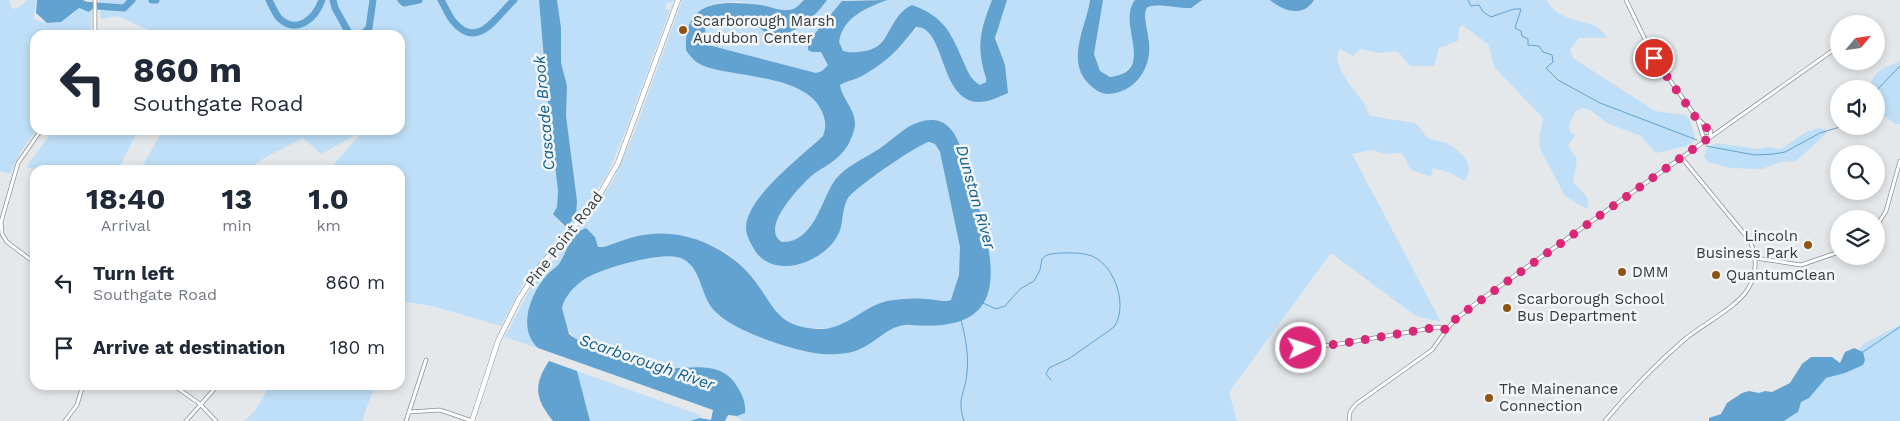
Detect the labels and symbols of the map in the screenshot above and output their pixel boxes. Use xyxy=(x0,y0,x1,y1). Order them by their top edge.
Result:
place label: Scarborough Marsh Audubon Center xyxy=(693,12,835,47)
north arrow xyxy=(1830,15,1885,70)
marker: Scarborough Marsh Audubon Center xyxy=(677,24,689,36)
pin xyxy=(1633,37,1675,79)
water label: Cascade Brook xyxy=(529,53,558,171)
water label: Dunstan River xyxy=(952,143,1000,252)
street label: Pine Point Road xyxy=(521,188,607,290)
place label: Lincoln Business Park xyxy=(1696,227,1798,262)
marker: Lincoln Business Park xyxy=(1802,239,1814,251)
place label: DMM xyxy=(1632,263,1668,281)
marker: DMM xyxy=(1616,266,1628,278)
place label: QuantumClean xyxy=(1726,266,1835,284)
marker: QuantumClean xyxy=(1710,269,1722,281)
place label: Scarborough School Bus Department xyxy=(1517,290,1665,325)
marker: Scarborough School Bus Department xyxy=(1501,302,1513,314)
position arrow xyxy=(1274,321,1326,373)
water label: Scarborough River xyxy=(577,330,718,394)
place label: The Mainenance Connection xyxy=(1499,380,1618,415)
marker: The Mainenance Connection xyxy=(1483,392,1495,404)

